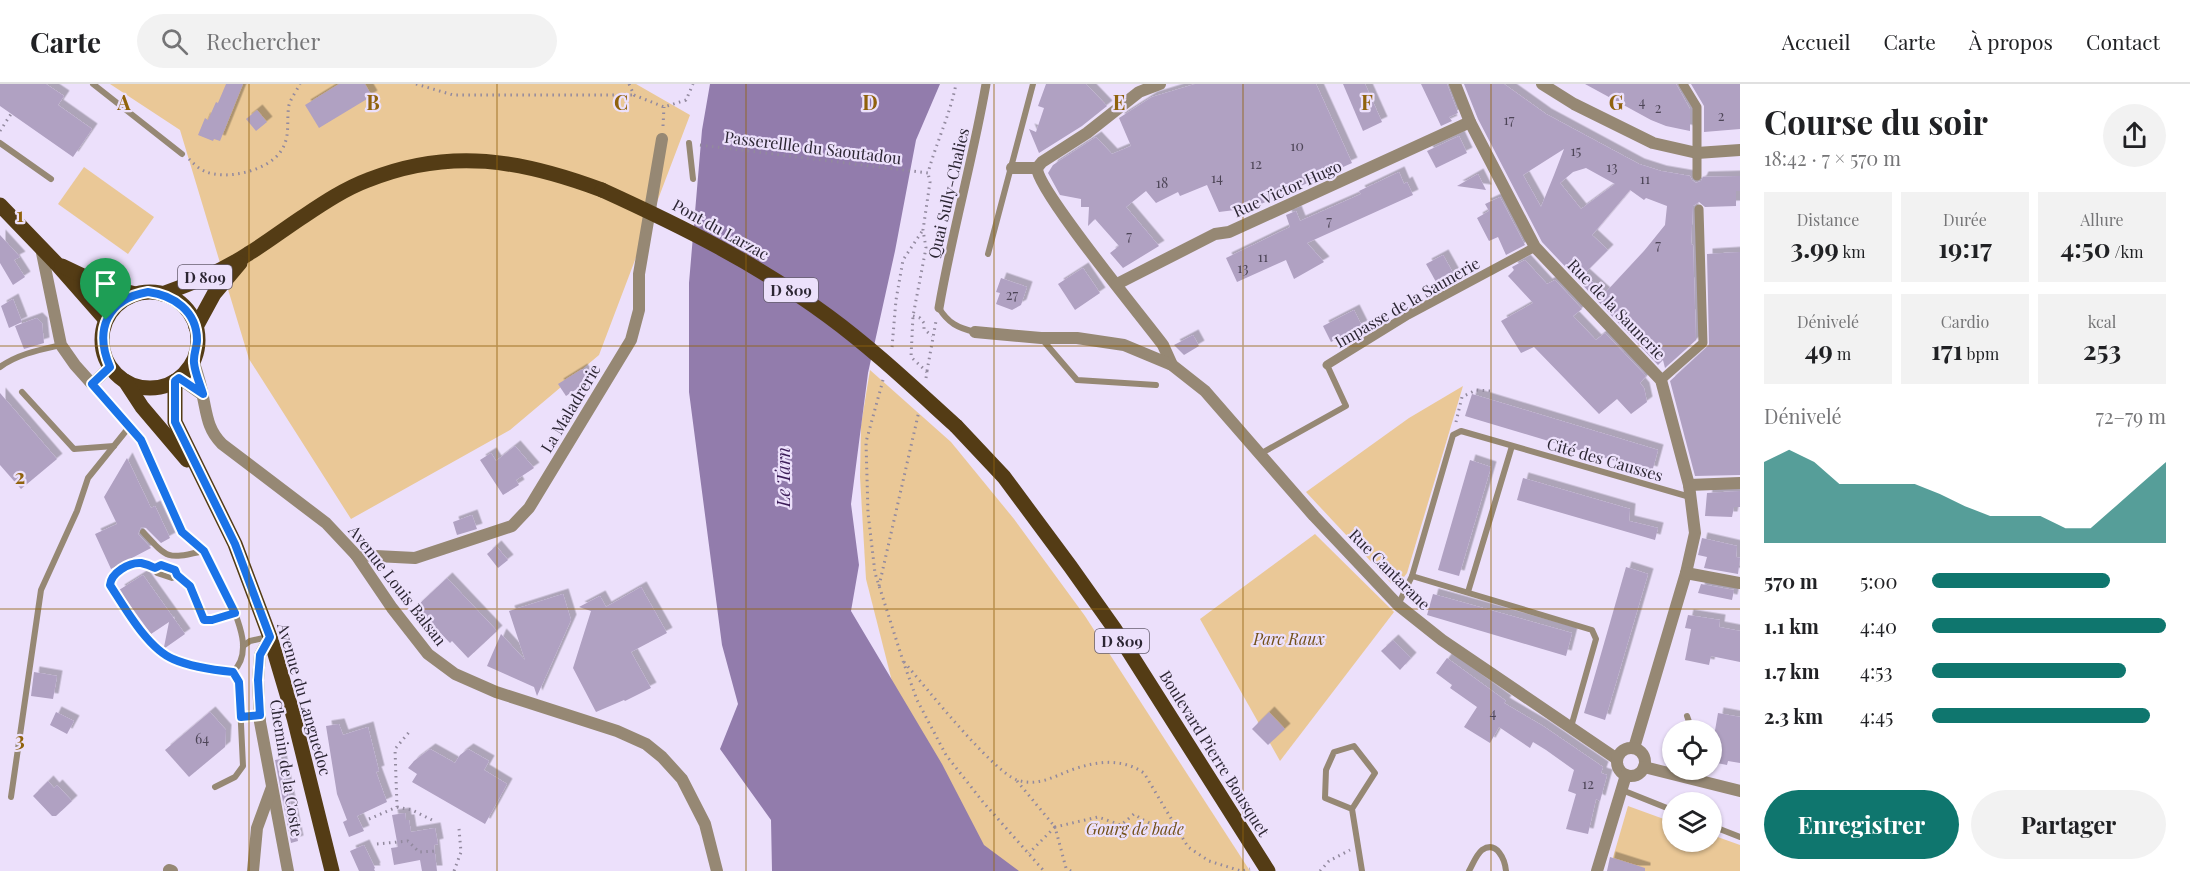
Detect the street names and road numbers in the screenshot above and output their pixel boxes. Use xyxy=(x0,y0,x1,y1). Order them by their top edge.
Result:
street label: Passerellle du Saoutadou xyxy=(723,126,903,168)
street label: Quai Sully-Chalies xyxy=(923,126,973,260)
street label: Rue Victor Hugo xyxy=(1229,155,1345,221)
street label: Pont du Larzac xyxy=(669,194,773,264)
street label: Impasse de la Saunerie xyxy=(1331,252,1483,352)
street label: Rue de la Saunerie xyxy=(1563,254,1671,364)
road number: D 809 xyxy=(178,265,232,289)
road number: D 809 xyxy=(764,278,818,302)
street label: La Maladrerie xyxy=(535,360,605,456)
street label: Cité des Causses xyxy=(1545,432,1665,486)
street label: Avenue Louis Balsan xyxy=(344,520,452,650)
street label: Rue Cantarane xyxy=(1345,524,1435,614)
street label: Avenue du Languedoc xyxy=(273,619,337,778)
road number: D 809 xyxy=(1095,629,1149,653)
street label: Boulevard Pierre Bousquet xyxy=(1155,666,1275,840)
street label: Chemin de la Coste xyxy=(266,698,308,838)

